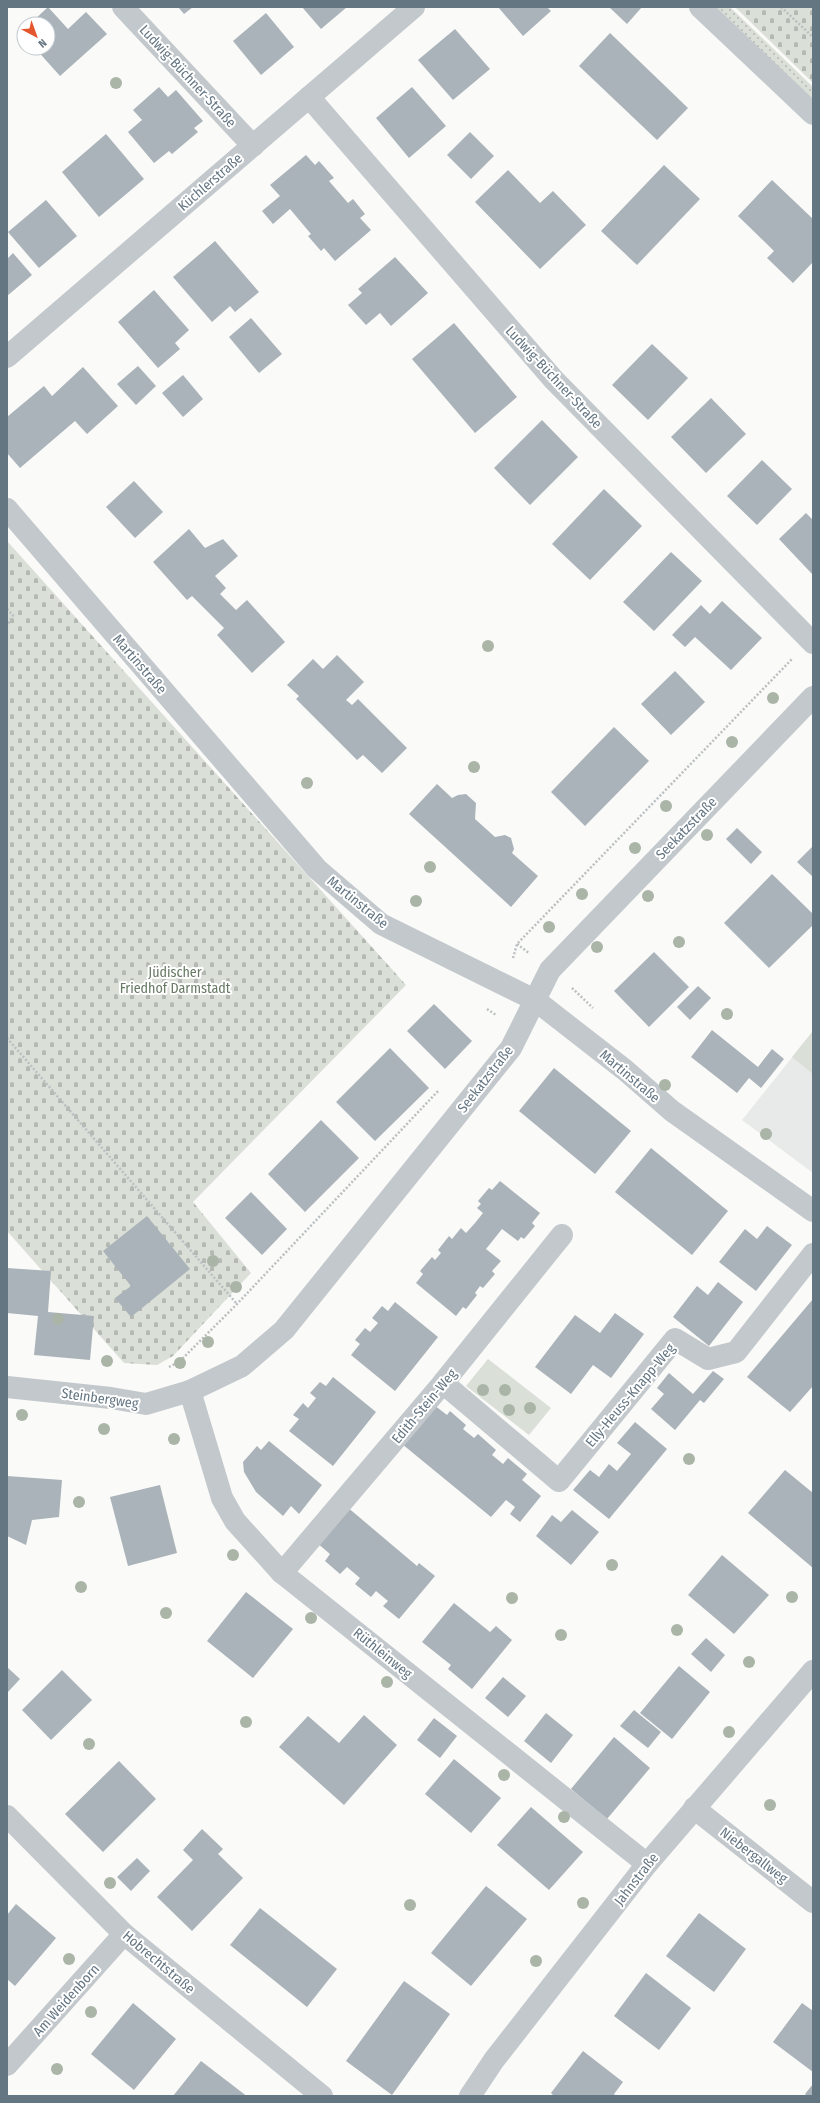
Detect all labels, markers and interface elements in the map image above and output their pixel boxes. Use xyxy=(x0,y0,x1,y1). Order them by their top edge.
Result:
north arrow xyxy=(16,16,56,56)
street label: Ludwig-Büchner-Straße xyxy=(136,22,240,131)
text: N xyxy=(35,36,49,50)
street label: Küchlerstraße xyxy=(175,150,246,215)
street label: Ludwig-Büchner-Straße xyxy=(502,323,606,432)
street label: Martinstraße xyxy=(109,631,170,698)
street label: Seekatzstraße xyxy=(652,794,720,863)
street label: Martinstraße xyxy=(324,873,392,932)
park label: Jüdischer Friedhof Darmstadt xyxy=(120,964,231,997)
street label: Seekatzstraße xyxy=(454,1042,517,1116)
street label: Martinstraße xyxy=(596,1046,663,1107)
street label: Elly-Heuss-Knapp-Weg xyxy=(582,1340,679,1451)
street label: Edith-Stein-Weg xyxy=(388,1365,461,1447)
street label: Steinbergweg xyxy=(60,1385,140,1412)
street label: Rüthleinweg xyxy=(350,1624,416,1683)
street label: Niebergallweg xyxy=(717,1824,791,1887)
street label: Jahnstraße xyxy=(611,1850,662,1909)
street label: Hobrechtstraße xyxy=(119,1927,198,1998)
street label: Am Weidenborn xyxy=(30,1961,103,2040)

